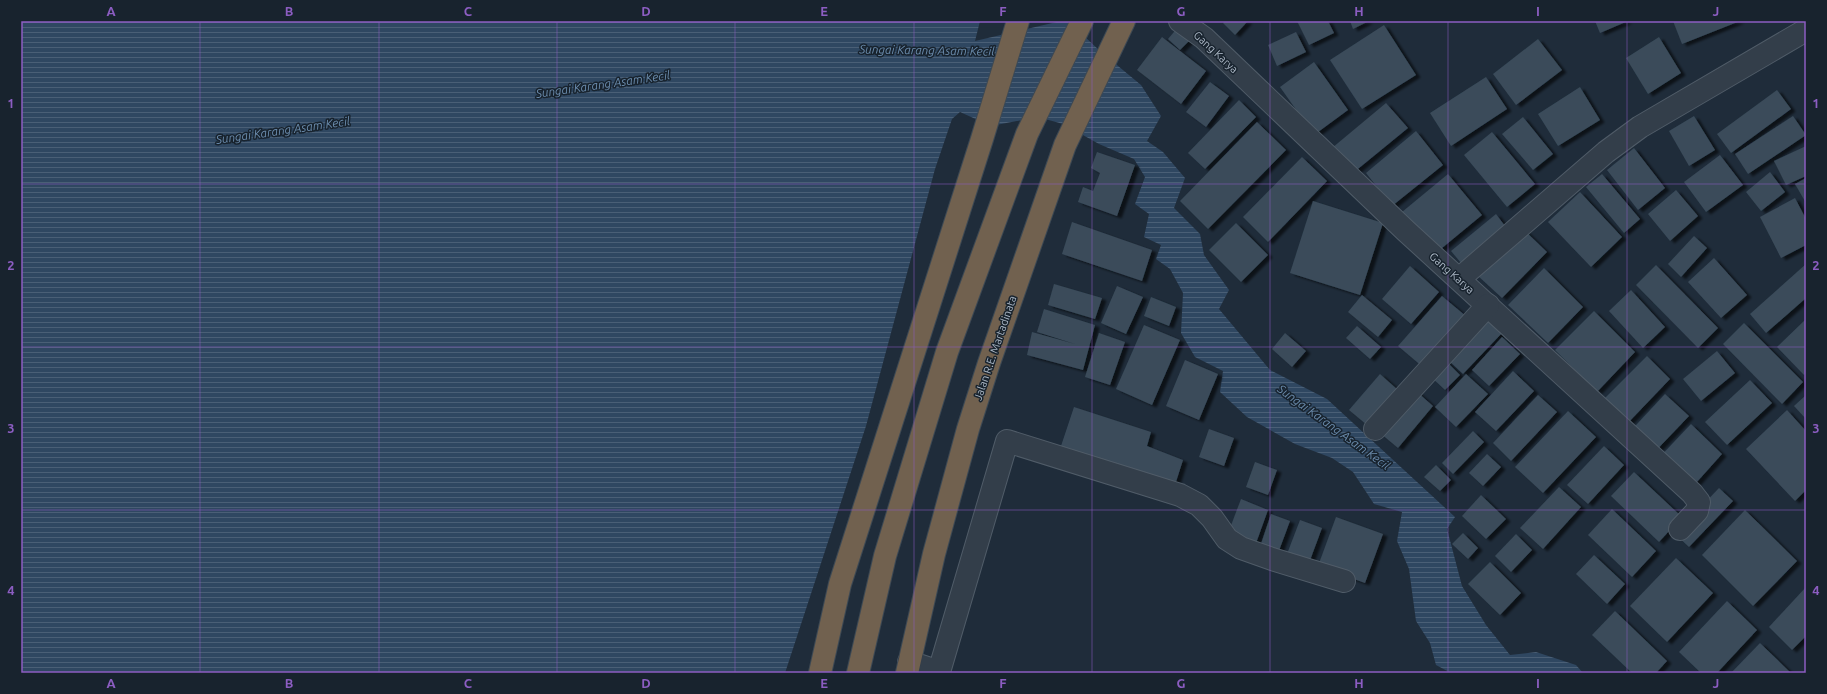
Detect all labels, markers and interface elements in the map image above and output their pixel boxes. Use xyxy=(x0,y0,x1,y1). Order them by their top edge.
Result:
text: A xyxy=(106,4,116,18)
text: B xyxy=(285,4,294,18)
text: C xyxy=(464,4,473,18)
text: D xyxy=(641,4,651,18)
text: E xyxy=(820,4,828,18)
text: F xyxy=(999,4,1007,18)
text: G xyxy=(1177,4,1186,18)
text: H xyxy=(1354,4,1364,18)
text: I xyxy=(1536,4,1540,18)
text: J xyxy=(1713,4,1719,18)
street label: Gang Karya xyxy=(1192,29,1240,75)
water label: Sungai Karang Asam Kecil xyxy=(858,42,995,58)
water label: Sungai Karang Asam Kecil xyxy=(534,68,672,100)
text: 1 xyxy=(7,96,15,110)
text: 1 xyxy=(1812,96,1820,110)
water label: Sungai Karang Asam Kecil xyxy=(214,114,352,146)
street label: Gang Karya xyxy=(1427,250,1477,296)
text: 2 xyxy=(7,258,15,272)
text: 2 xyxy=(1812,258,1820,272)
street label: Jalan R.E. Martadinata xyxy=(971,294,1019,402)
water label: Sungai Karang Asam Kecil xyxy=(1275,381,1393,472)
text: 3 xyxy=(7,421,15,435)
text: 3 xyxy=(1812,421,1820,435)
text: 4 xyxy=(7,583,15,597)
text: 4 xyxy=(1812,583,1820,597)
text: A xyxy=(106,676,116,690)
text: B xyxy=(285,676,294,690)
text: C xyxy=(464,676,473,690)
text: D xyxy=(641,676,651,690)
text: E xyxy=(820,676,828,690)
text: F xyxy=(999,676,1007,690)
text: G xyxy=(1177,676,1186,690)
text: H xyxy=(1354,676,1364,690)
text: I xyxy=(1536,676,1540,690)
text: J xyxy=(1713,676,1719,690)

